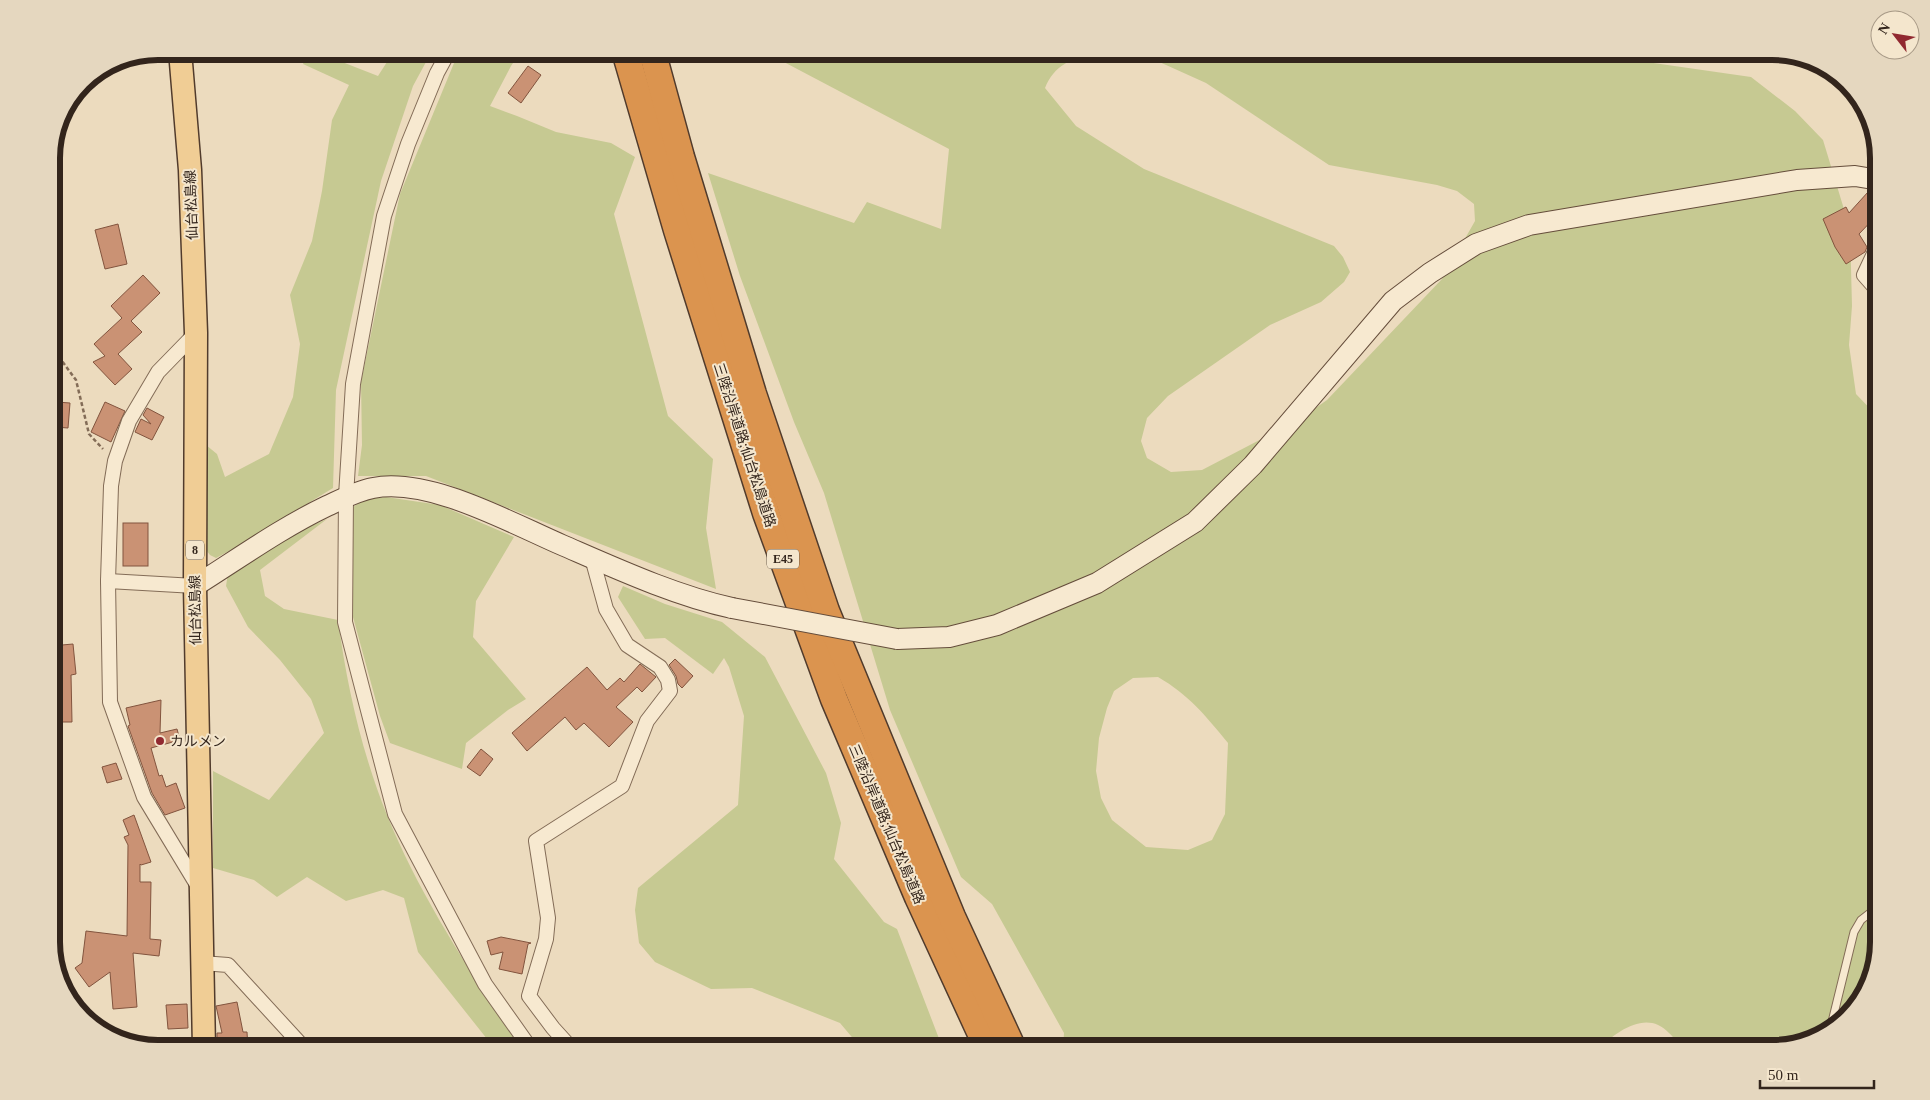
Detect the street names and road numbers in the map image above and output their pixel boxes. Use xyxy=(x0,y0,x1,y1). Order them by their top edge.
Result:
street label: 仙台松島線 xyxy=(182,170,200,240)
street label: 三陸沿岸道路;仙台松島道路 xyxy=(711,361,779,529)
road number: 8 xyxy=(186,540,204,560)
road number: E45 xyxy=(767,550,799,568)
street label: 仙台松島線 xyxy=(186,575,204,645)
street label: 三陸沿岸道路;仙台松島道路 xyxy=(846,742,928,906)

